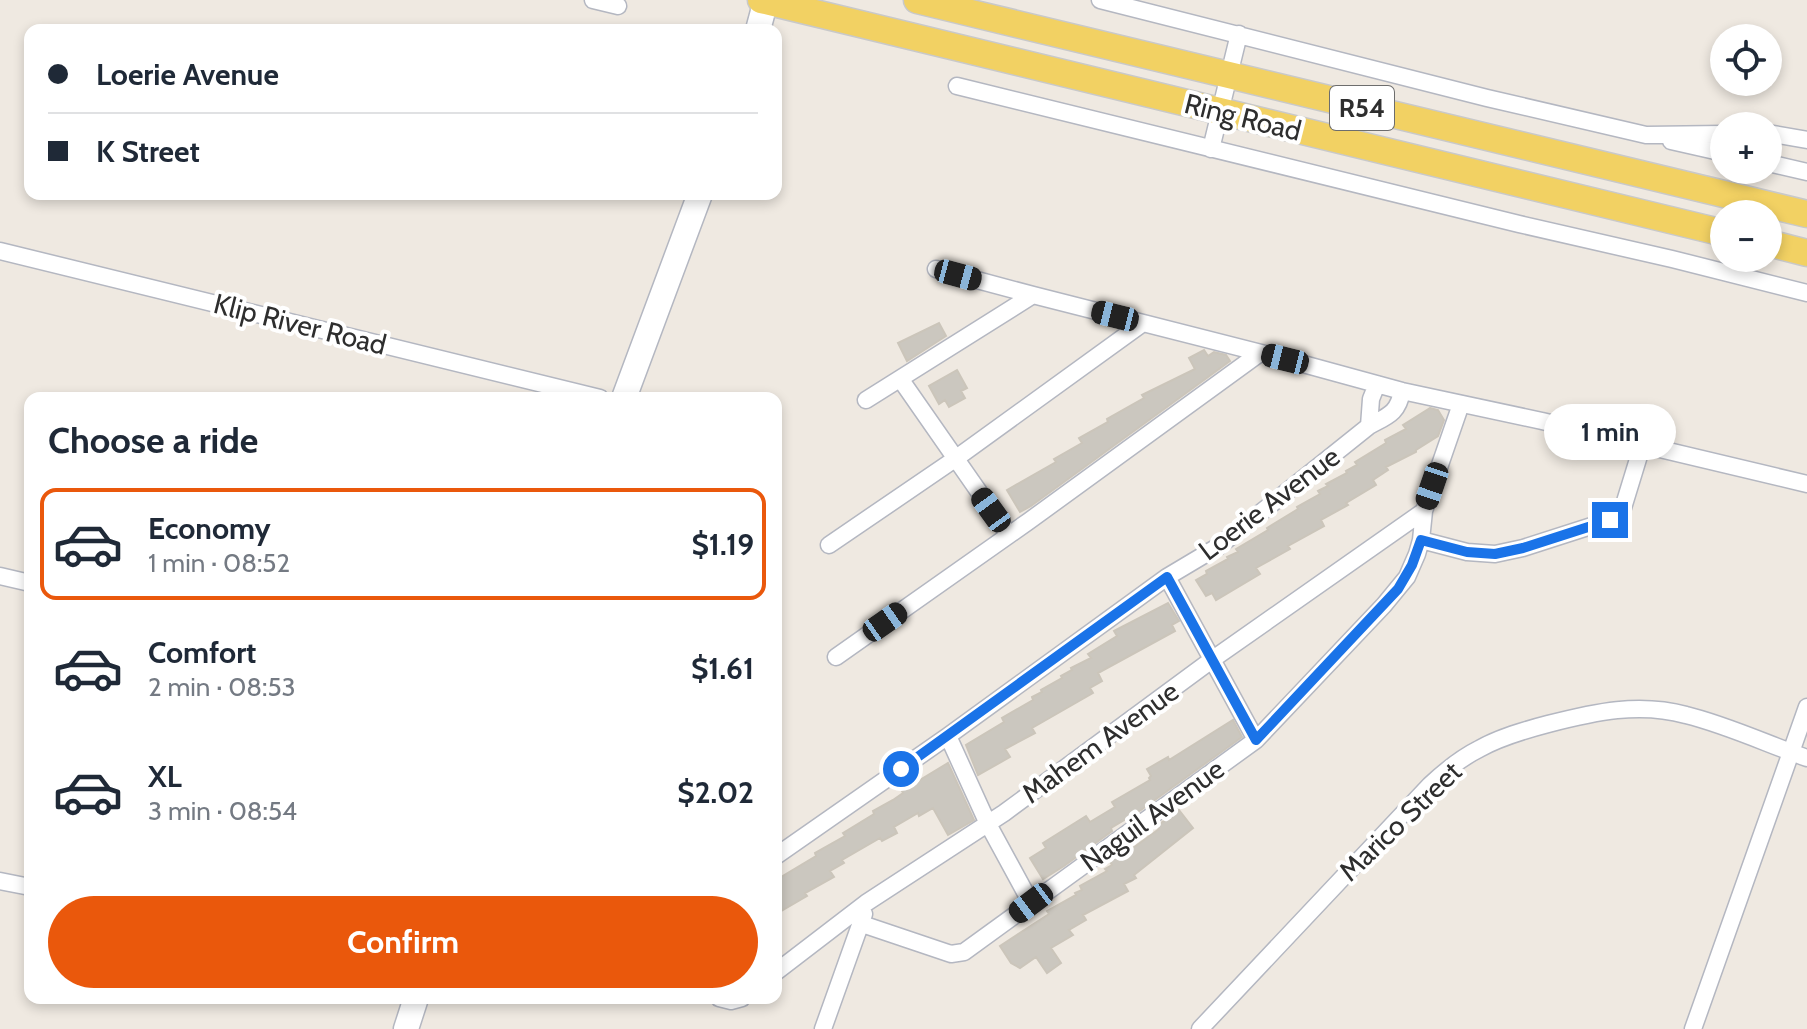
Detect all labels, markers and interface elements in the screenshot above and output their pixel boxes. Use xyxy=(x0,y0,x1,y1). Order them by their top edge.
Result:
map controls xyxy=(1710,24,1782,272)
button: locate xyxy=(1710,24,1782,96)
text: Loerie Avenue xyxy=(96,56,279,93)
street label: Ring Road xyxy=(1181,86,1305,148)
road number: R54 xyxy=(1330,86,1394,130)
button: + xyxy=(1710,112,1782,184)
text: K Street xyxy=(96,133,200,170)
button: − xyxy=(1710,200,1782,272)
car xyxy=(932,257,984,293)
street label: Klip River Road xyxy=(210,286,390,362)
car xyxy=(1089,299,1141,333)
car xyxy=(1259,342,1311,376)
callout: 1 min xyxy=(1544,404,1676,460)
text: 1 min xyxy=(1581,416,1639,448)
text: Choose a ride xyxy=(48,418,258,462)
street label: Loerie Avenue xyxy=(1192,439,1346,567)
car xyxy=(1413,459,1451,513)
car xyxy=(967,484,1015,536)
route end xyxy=(1592,502,1628,538)
icon: car xyxy=(52,508,124,580)
text: Economy xyxy=(148,510,271,547)
text: $1.19 xyxy=(691,526,754,563)
text: 1 min · 08:52 xyxy=(148,547,290,579)
car xyxy=(858,598,912,646)
icon: car xyxy=(52,632,124,704)
text: Comfort xyxy=(148,634,256,671)
text: $1.61 xyxy=(691,650,754,687)
text: 2 min · 08:53 xyxy=(148,671,296,703)
street label: Mahem Avenue xyxy=(1015,674,1185,810)
route start xyxy=(883,751,919,787)
street label: Naguil Avenue xyxy=(1074,752,1230,878)
street label: Marico Street xyxy=(1332,754,1468,888)
icon: car xyxy=(52,756,124,828)
text: XL xyxy=(148,758,182,795)
text: $2.02 xyxy=(677,774,754,811)
text: 3 min · 08:54 xyxy=(148,795,297,827)
car xyxy=(1005,879,1057,927)
button: Confirm xyxy=(48,896,758,988)

